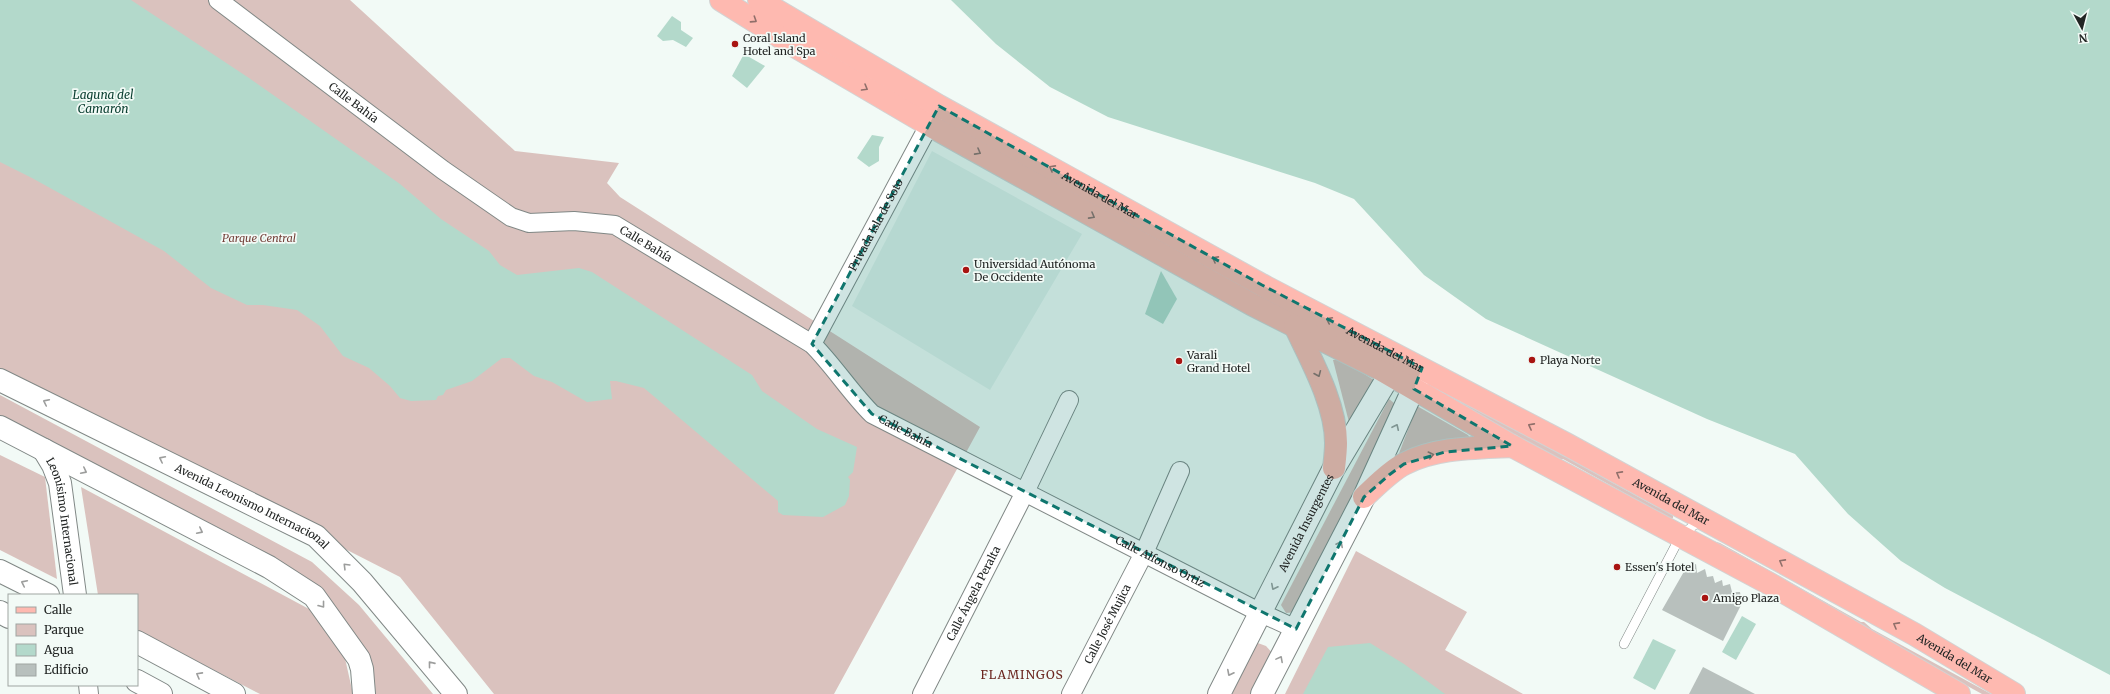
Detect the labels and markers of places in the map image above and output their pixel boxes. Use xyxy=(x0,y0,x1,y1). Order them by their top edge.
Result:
place label: Coral Island Hotel and Spa xyxy=(743,31,816,58)
marker: Coral Island Hotel and Spa xyxy=(730,39,740,49)
place label: Universidad Autónoma De Occidente xyxy=(974,257,1095,284)
marker: Universidad Autónoma De Occidente xyxy=(961,265,971,275)
place label: Varali Grand Hotel xyxy=(1186,348,1251,375)
place label: Playa Norte xyxy=(1540,353,1601,367)
marker: Playa Norte xyxy=(1527,355,1537,365)
marker: Varali Grand Hotel xyxy=(1174,356,1184,366)
place label: Essen's Hotel xyxy=(1625,560,1695,574)
marker: Essen's Hotel xyxy=(1612,562,1622,572)
place label: Amigo Plaza xyxy=(1712,591,1779,605)
marker: Amigo Plaza xyxy=(1700,593,1710,603)

